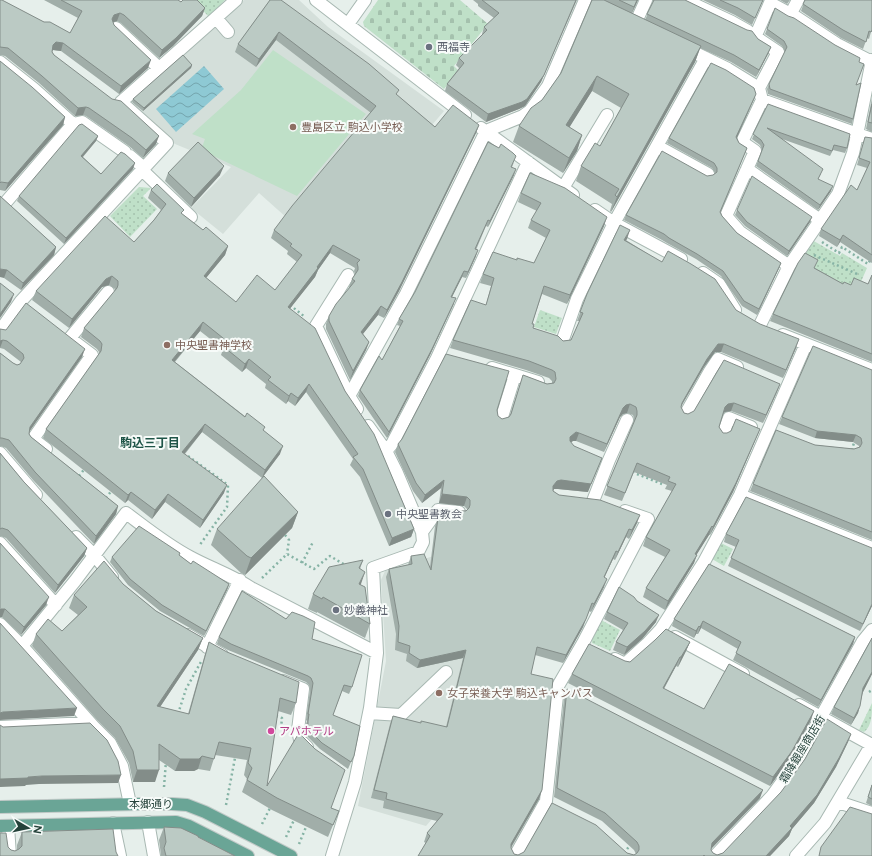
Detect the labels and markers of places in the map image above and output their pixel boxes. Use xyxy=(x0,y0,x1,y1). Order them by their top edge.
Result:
place label: 西福寺 xyxy=(437,41,470,54)
marker: 西福寺 xyxy=(424,42,434,52)
place label: 豊島区立 駒込小学校 xyxy=(301,121,403,134)
marker: 豊島区立 駒込小学校 xyxy=(288,122,298,132)
place label: 中央聖書神学校 xyxy=(175,339,252,352)
marker: 中央聖書神学校 xyxy=(162,340,172,350)
place label: 中央聖書教会 xyxy=(396,508,462,521)
marker: 中央聖書教会 xyxy=(383,509,393,519)
place label: 妙義神社 xyxy=(344,604,388,617)
marker: 妙義神社 xyxy=(331,605,341,615)
place label: 女子栄養大学 駒込キャンパス xyxy=(447,687,593,700)
marker: 女子栄養大学 駒込キャンパス xyxy=(434,688,444,698)
place label: アパホテル xyxy=(279,725,334,738)
marker: アパホテル xyxy=(266,726,276,736)

